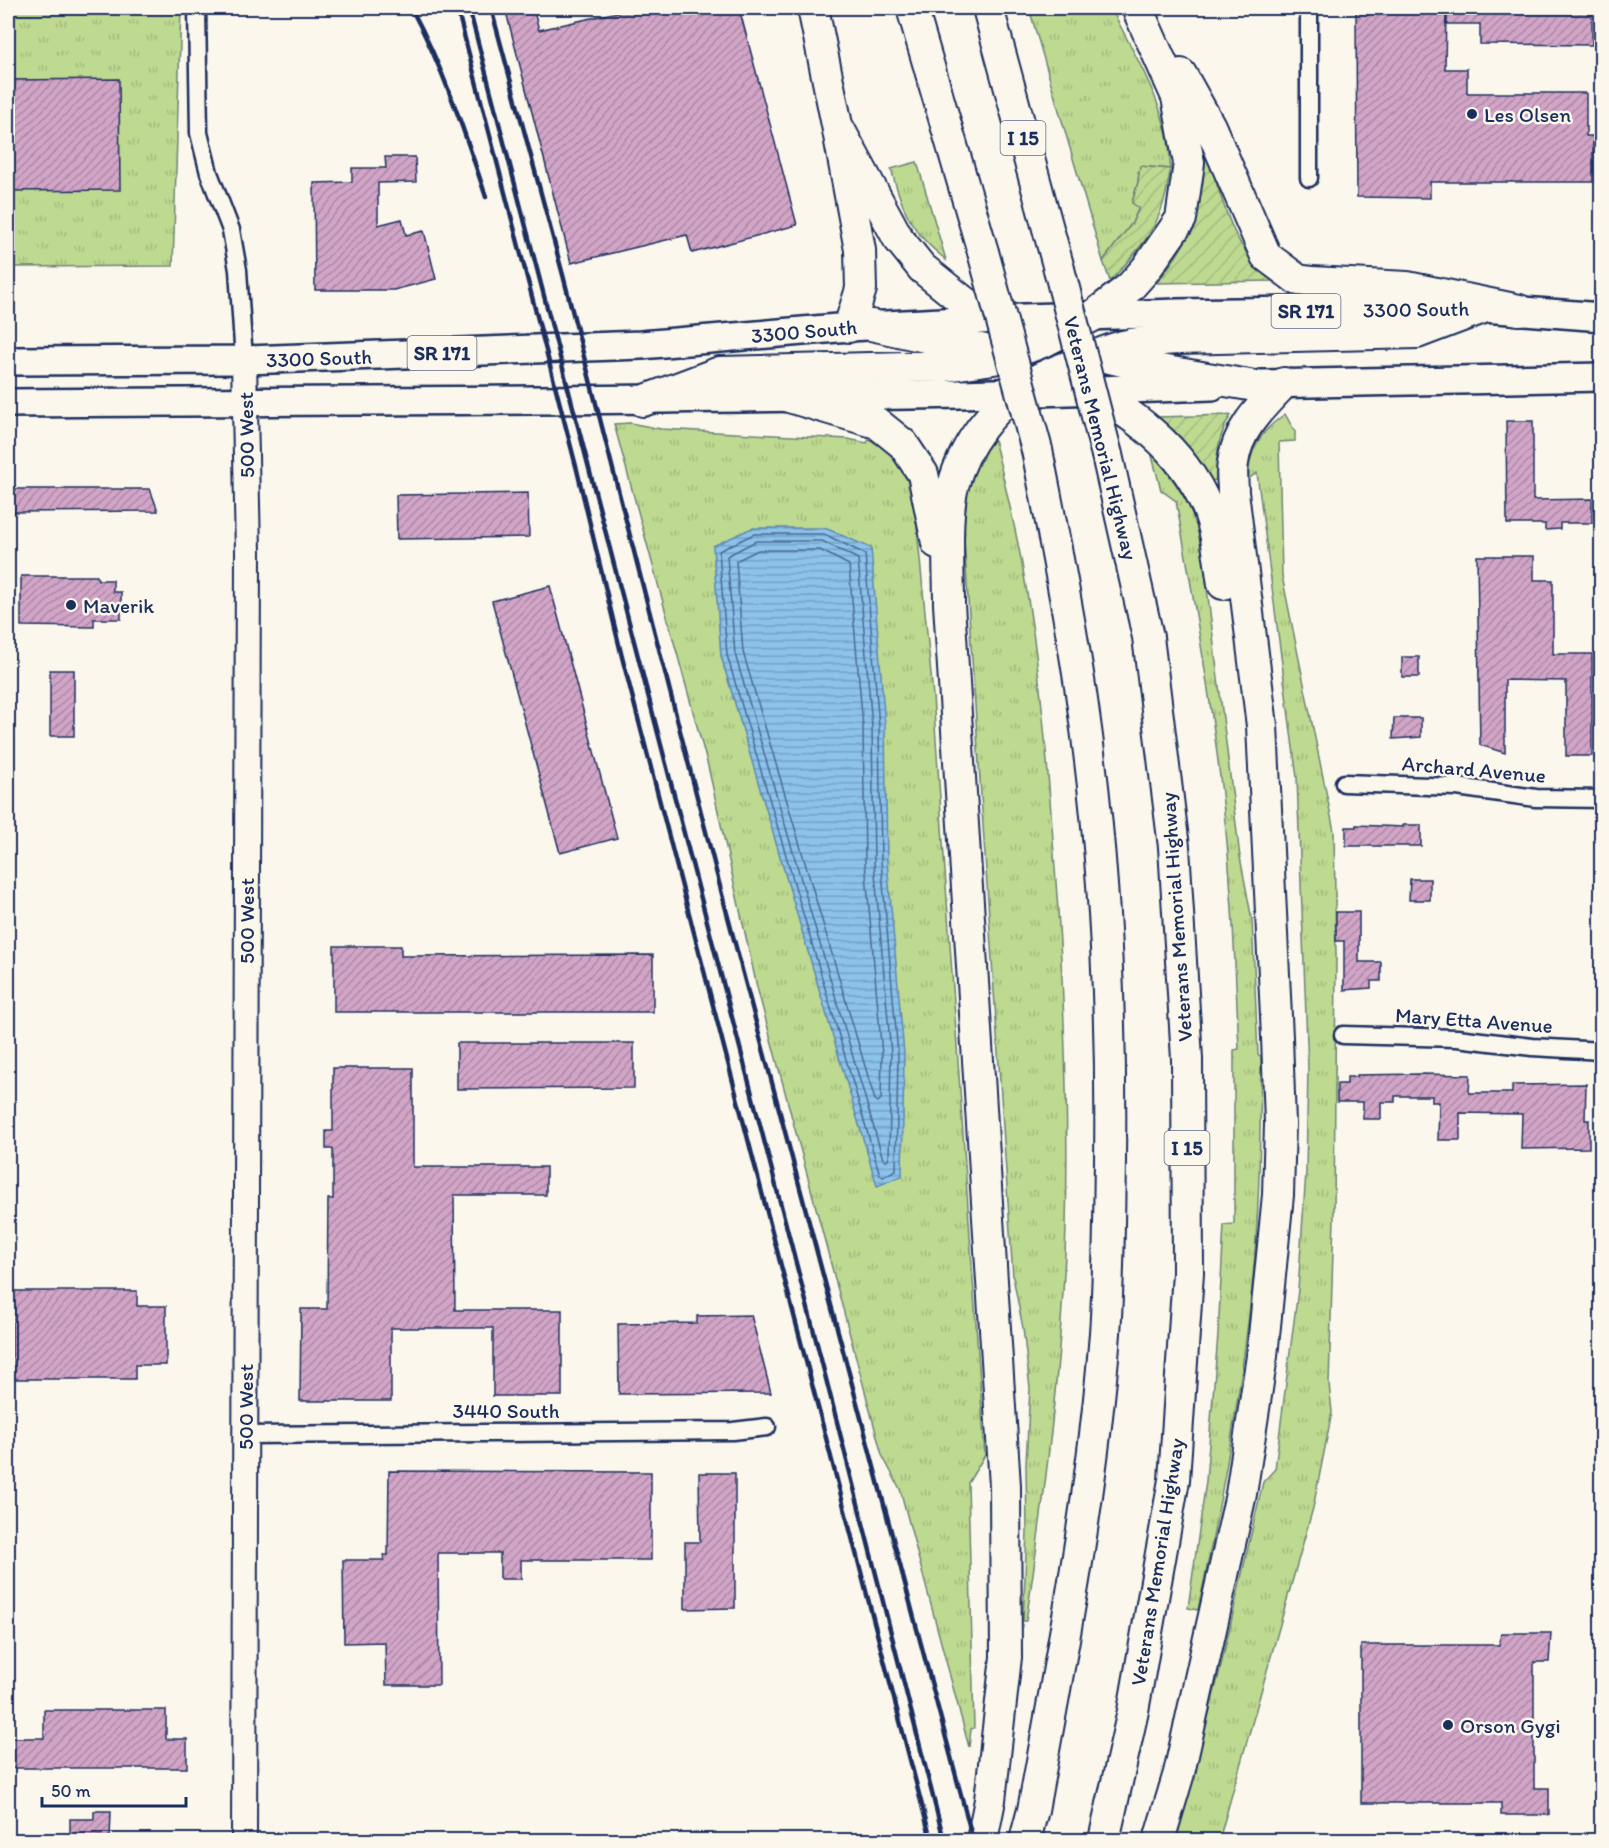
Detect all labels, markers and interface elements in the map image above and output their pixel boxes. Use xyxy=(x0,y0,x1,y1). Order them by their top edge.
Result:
place label: Les Olsen xyxy=(1484,102,1571,127)
marker: Les Olsen xyxy=(1465,107,1479,121)
road number: I 15 xyxy=(1000,121,1046,155)
road number: SR 171 xyxy=(1272,294,1340,328)
street label: 3300 South xyxy=(1363,296,1470,322)
street label: 3300 South xyxy=(750,314,858,348)
street label: Veterans Memorial Highway xyxy=(1059,314,1143,563)
road number: SR 171 xyxy=(408,336,476,370)
street label: 3300 South xyxy=(266,344,373,372)
street label: 500 West xyxy=(233,392,259,478)
place label: Maverik xyxy=(83,593,154,618)
marker: Maverik xyxy=(64,598,78,612)
street label: Archard Avenue xyxy=(1401,750,1547,788)
street label: Veterans Memorial Highway xyxy=(1155,791,1197,1043)
street label: 500 West xyxy=(234,878,259,964)
street label: Mary Etta Avenue xyxy=(1394,1002,1554,1038)
road number: I 15 xyxy=(1164,1131,1210,1165)
street label: 500 West xyxy=(233,1364,258,1450)
street label: 3440 South xyxy=(453,1398,560,1423)
street label: Veterans Memorial Highway xyxy=(1125,1436,1189,1688)
place label: Orson Gygi xyxy=(1460,1713,1561,1738)
marker: Orson Gygi xyxy=(1441,1718,1455,1732)
scale bar xyxy=(42,1770,186,1808)
text: 50 m xyxy=(51,1780,91,1802)

